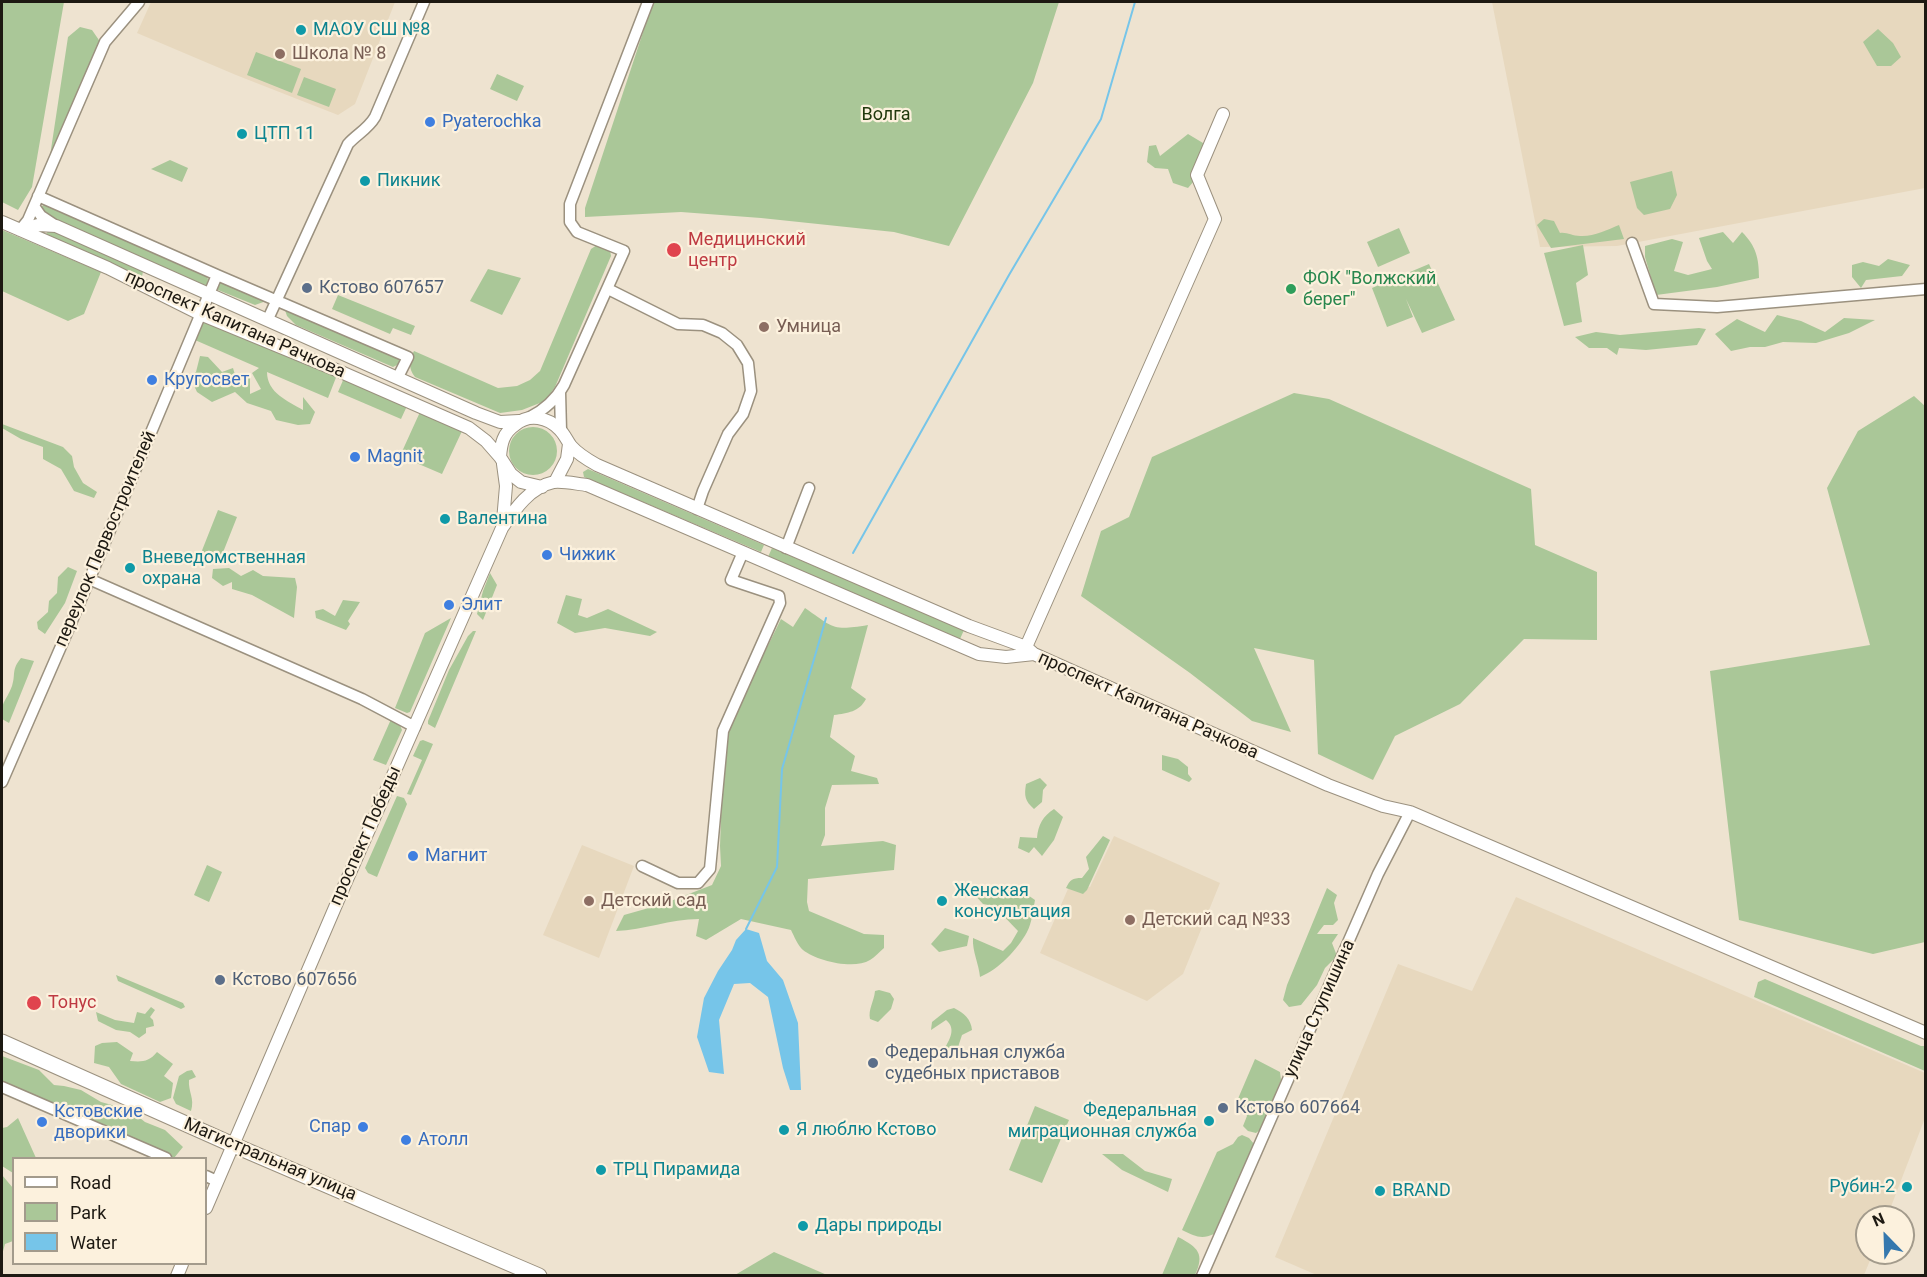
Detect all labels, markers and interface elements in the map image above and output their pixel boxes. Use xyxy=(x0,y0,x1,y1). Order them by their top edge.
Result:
place label: МАОУ СШ №8 xyxy=(313,19,430,41)
marker: МАОУ СШ №8 xyxy=(294,23,308,37)
place label: Школа № 8 xyxy=(292,43,386,65)
marker: Школа № 8 xyxy=(273,47,287,61)
park label: Волга xyxy=(861,104,911,126)
place label: Pyaterochka xyxy=(442,111,542,133)
marker: Pyaterochka xyxy=(423,115,437,129)
place label: ЦТП 11 xyxy=(254,123,315,145)
marker: ЦТП 11 xyxy=(235,127,249,141)
place label: Пикник xyxy=(377,170,440,192)
marker: Пикник xyxy=(358,174,372,188)
place label: Медицинский центр xyxy=(688,229,806,272)
marker: Медицинский центр xyxy=(665,241,683,259)
street label: проспект Капитана Рачкова xyxy=(122,267,348,383)
place label: ФОК "Волжский берег" xyxy=(1303,268,1436,310)
place label: Кстово 607657 xyxy=(319,277,444,299)
marker: Кстово 607657 xyxy=(300,281,314,295)
marker: ФОК "Волжский берег" xyxy=(1284,282,1298,296)
place label: Умница xyxy=(776,316,841,338)
marker: Умница xyxy=(757,320,771,334)
place label: Кругосвет xyxy=(164,369,249,391)
marker: Кругосвет xyxy=(145,373,159,387)
street label: переулок Первостроителей xyxy=(51,428,161,650)
place label: Magnit xyxy=(367,446,423,468)
marker: Magnit xyxy=(348,450,362,464)
place label: Валентина xyxy=(457,508,548,530)
marker: Валентина xyxy=(438,512,452,526)
place label: Чижик xyxy=(559,544,616,566)
place label: Вневедомственная охрана xyxy=(142,547,306,590)
marker: Чижик xyxy=(540,548,554,562)
marker: Вневедомственная охрана xyxy=(123,561,137,575)
place label: Элит xyxy=(461,594,502,616)
marker: Элит xyxy=(442,598,456,612)
street label: проспект Капитана Рачкова xyxy=(1035,648,1261,764)
street label: проспект Победы xyxy=(326,763,406,909)
place label: Магнит xyxy=(425,845,487,867)
marker: Магнит xyxy=(406,849,420,863)
place label: Женская консультация xyxy=(954,880,1071,922)
place label: Детский сад xyxy=(601,890,706,912)
marker: Детский сад xyxy=(582,894,596,908)
marker: Женская консультация xyxy=(935,894,949,908)
place label: Детский сад №33 xyxy=(1142,909,1291,931)
marker: Детский сад №33 xyxy=(1123,913,1137,927)
street label: улица Ступишина xyxy=(1280,937,1360,1081)
place label: Кстово 607656 xyxy=(232,969,357,991)
marker: Кстово 607656 xyxy=(213,973,227,987)
place label: Тонус xyxy=(48,992,96,1014)
marker: Тонус xyxy=(25,994,43,1012)
place label: Федеральная служба судебных приставов xyxy=(885,1042,1065,1084)
marker: Федеральная служба судебных приставов xyxy=(866,1056,880,1070)
place label: Кстово 607664 xyxy=(1235,1097,1360,1119)
place label: Федеральная миграционная служба xyxy=(1008,1100,1197,1142)
place label: Кстовские дворики xyxy=(54,1101,143,1144)
marker: Кстово 607664 xyxy=(1216,1101,1230,1115)
street label: Магистральная улица xyxy=(180,1114,360,1206)
marker: Федеральная миграционная служба xyxy=(1202,1114,1216,1128)
marker: Кстовские дворики xyxy=(35,1115,49,1129)
place label: Спар xyxy=(309,1116,351,1138)
place label: Я люблю Кстово xyxy=(796,1119,936,1141)
marker: Спар xyxy=(356,1120,370,1134)
marker: Я люблю Кстово xyxy=(777,1123,791,1137)
place label: Атолл xyxy=(418,1129,468,1151)
marker: Атолл xyxy=(399,1133,413,1147)
legend xyxy=(12,1157,207,1265)
place label: ТРЦ Пирамида xyxy=(613,1159,740,1181)
marker: ТРЦ Пирамида xyxy=(594,1163,608,1177)
text: Road xyxy=(70,1172,111,1193)
place label: Рубин-2 xyxy=(1829,1176,1895,1198)
place label: BRAND xyxy=(1392,1180,1451,1202)
marker: Рубин-2 xyxy=(1900,1180,1914,1194)
marker: BRAND xyxy=(1373,1184,1387,1198)
text: Park xyxy=(70,1202,106,1223)
north arrow xyxy=(1855,1205,1915,1265)
text: N xyxy=(1870,1209,1887,1231)
place label: Дары природы xyxy=(815,1215,942,1237)
marker: Дары природы xyxy=(796,1219,810,1233)
text: Water xyxy=(70,1232,117,1253)

